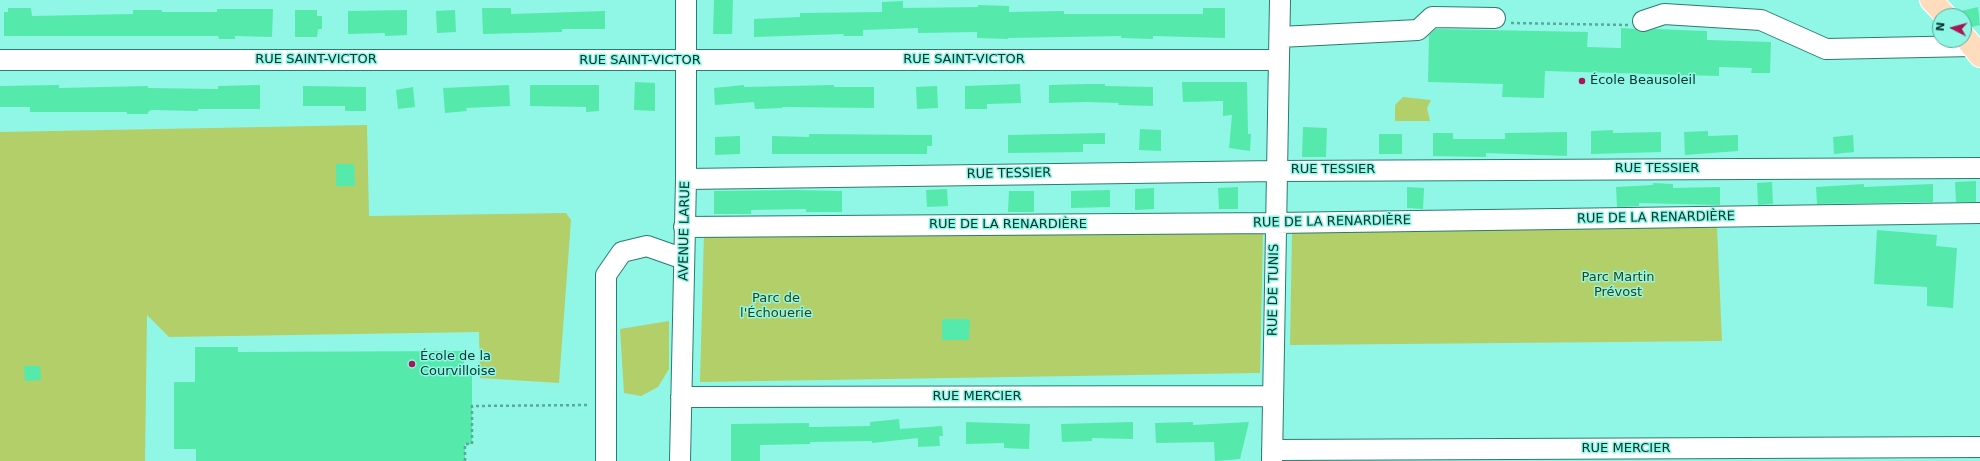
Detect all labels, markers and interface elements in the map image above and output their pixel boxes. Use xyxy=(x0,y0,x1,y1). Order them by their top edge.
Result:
north arrow xyxy=(1932,8,1972,48)
text: N xyxy=(1934,22,1948,32)
street label: RUE SAINT-VICTOR xyxy=(255,52,377,68)
street label: RUE SAINT-VICTOR xyxy=(903,52,1025,68)
street label: RUE SAINT-VICTOR xyxy=(579,53,701,69)
place label: École Beausoleil xyxy=(1590,73,1696,89)
marker: École Beausoleil xyxy=(1577,76,1587,86)
street label: RUE TESSIER xyxy=(1615,161,1699,177)
street label: RUE TESSIER xyxy=(1291,162,1375,178)
street label: RUE TESSIER xyxy=(967,165,1051,183)
street label: AVENUE LARUE xyxy=(676,181,694,281)
street label: RUE DE LA RENARDIÈRE xyxy=(1577,209,1735,227)
street label: RUE DE LA RENARDIÈRE xyxy=(1253,213,1411,231)
street label: RUE DE LA RENARDIÈRE xyxy=(929,217,1087,233)
street label: RUE DE TUNIS xyxy=(1265,244,1283,336)
park label: Parc Martin Prévost xyxy=(1581,270,1655,301)
park label: Parc de l'Échouerie xyxy=(740,291,812,322)
place label: École de la Courvilloise xyxy=(420,349,495,380)
marker: École de la Courvilloise xyxy=(407,359,417,369)
street label: RUE MERCIER xyxy=(933,389,1021,405)
street label: RUE MERCIER xyxy=(1582,441,1670,457)

